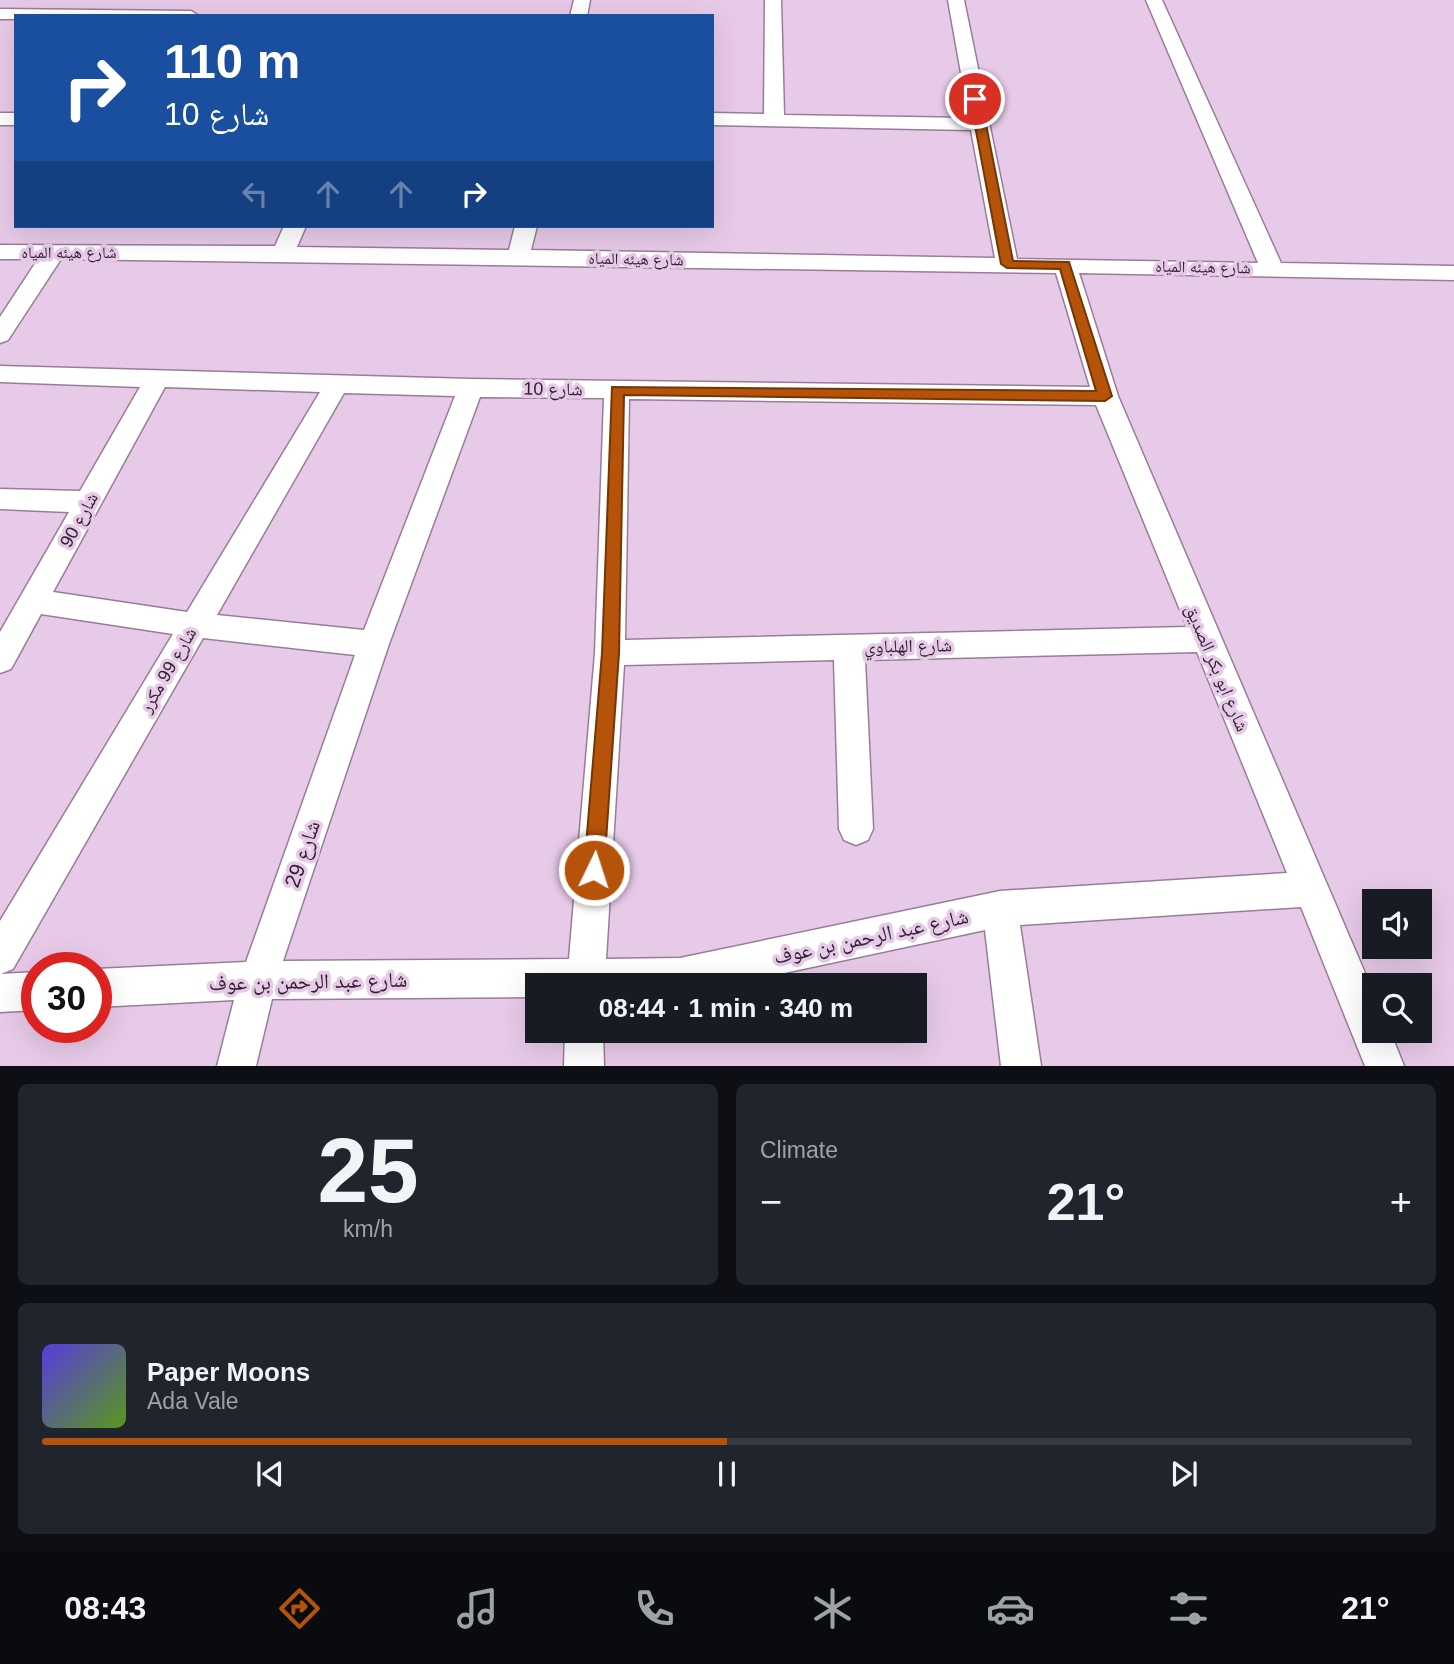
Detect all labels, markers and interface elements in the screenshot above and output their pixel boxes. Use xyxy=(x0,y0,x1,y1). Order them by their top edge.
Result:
text: 110 m xyxy=(164,34,300,88)
icon: right xyxy=(49,42,140,133)
pin xyxy=(945,69,1005,129)
icon: arrive xyxy=(956,80,994,118)
text: شارع 10 xyxy=(164,96,269,132)
icon: left xyxy=(236,175,274,213)
icon: ahead xyxy=(309,175,347,213)
icon: ahead xyxy=(382,175,420,213)
icon: right xyxy=(455,175,493,213)
street label: شارع هيئه المياه xyxy=(21,244,117,263)
street label: شارع هيئه المياه xyxy=(588,250,684,270)
street label: شارع هيئه المياه xyxy=(1155,258,1251,278)
street label: شارع 10 xyxy=(523,378,583,401)
street label: شارع 90 xyxy=(56,489,103,551)
street label: شارع ابو بكر الصديق xyxy=(1180,602,1253,735)
street label: شارع 99 مكرر xyxy=(135,624,201,717)
street label: شارع الهلباوي xyxy=(864,635,952,661)
street label: شارع 29 xyxy=(280,818,326,891)
position arrow xyxy=(557,833,631,907)
map controls xyxy=(1362,889,1432,1043)
button: sound xyxy=(1362,889,1432,959)
street label: شارع عبد الرحمن بن عوف xyxy=(772,904,971,970)
speed limit sign: 30 xyxy=(21,952,112,1043)
street label: شارع عبد الرحمن بن عوف xyxy=(209,968,407,996)
button: search xyxy=(1362,973,1432,1043)
text: 08:44 · 1 min · 340 m xyxy=(599,993,853,1023)
text: 25 xyxy=(317,1120,419,1221)
text: Climate xyxy=(760,1137,838,1163)
text: 21° xyxy=(1047,1173,1125,1231)
text: − xyxy=(760,1181,782,1223)
text: + xyxy=(1390,1181,1412,1223)
text: km/h xyxy=(343,1216,393,1242)
text: Paper Moons xyxy=(147,1357,310,1387)
text: Ada Vale xyxy=(147,1388,239,1414)
icon: previous xyxy=(251,1455,289,1493)
icon: pause xyxy=(708,1455,746,1493)
icon: next xyxy=(1165,1455,1203,1493)
icon: directions xyxy=(275,1584,324,1633)
icon: music xyxy=(453,1584,502,1633)
icon: phone xyxy=(630,1584,679,1633)
icon: climate xyxy=(808,1584,857,1633)
icon: car xyxy=(986,1584,1035,1633)
icon: filters xyxy=(1164,1584,1213,1633)
text: 08:43 xyxy=(64,1590,146,1626)
text: 21° xyxy=(1341,1590,1390,1626)

